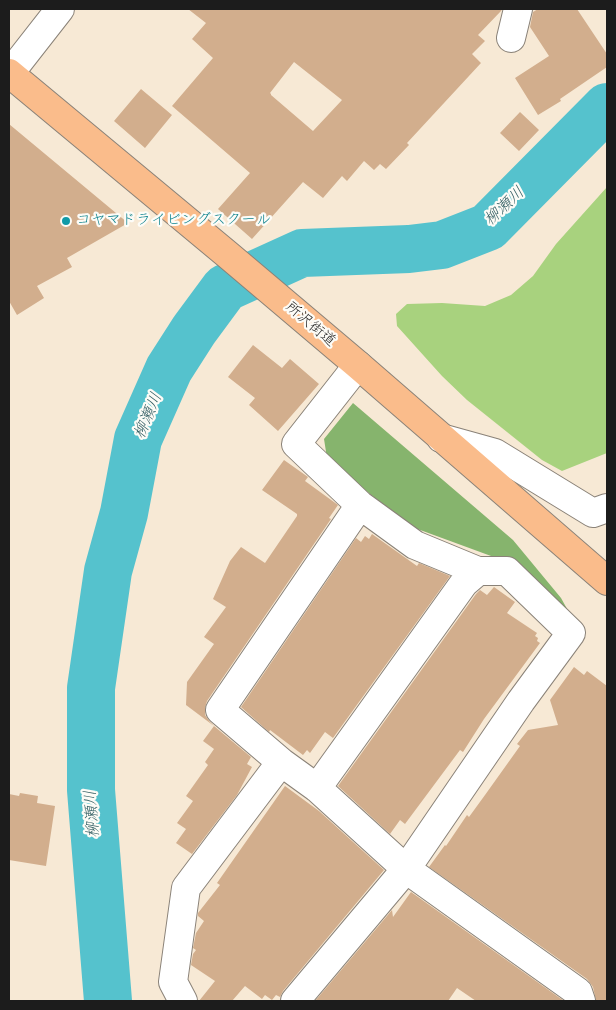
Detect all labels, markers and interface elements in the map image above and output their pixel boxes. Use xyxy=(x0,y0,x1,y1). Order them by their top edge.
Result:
water label: 柳瀬川 xyxy=(481,184,529,230)
place label: コヤマドライビングスクール xyxy=(76,212,271,230)
marker: コヤマドライビングスクール xyxy=(60,215,72,227)
street label: 所沢街道 xyxy=(281,299,339,351)
water label: 柳瀬川 xyxy=(131,390,167,442)
water label: 柳瀬川 xyxy=(82,789,104,839)

